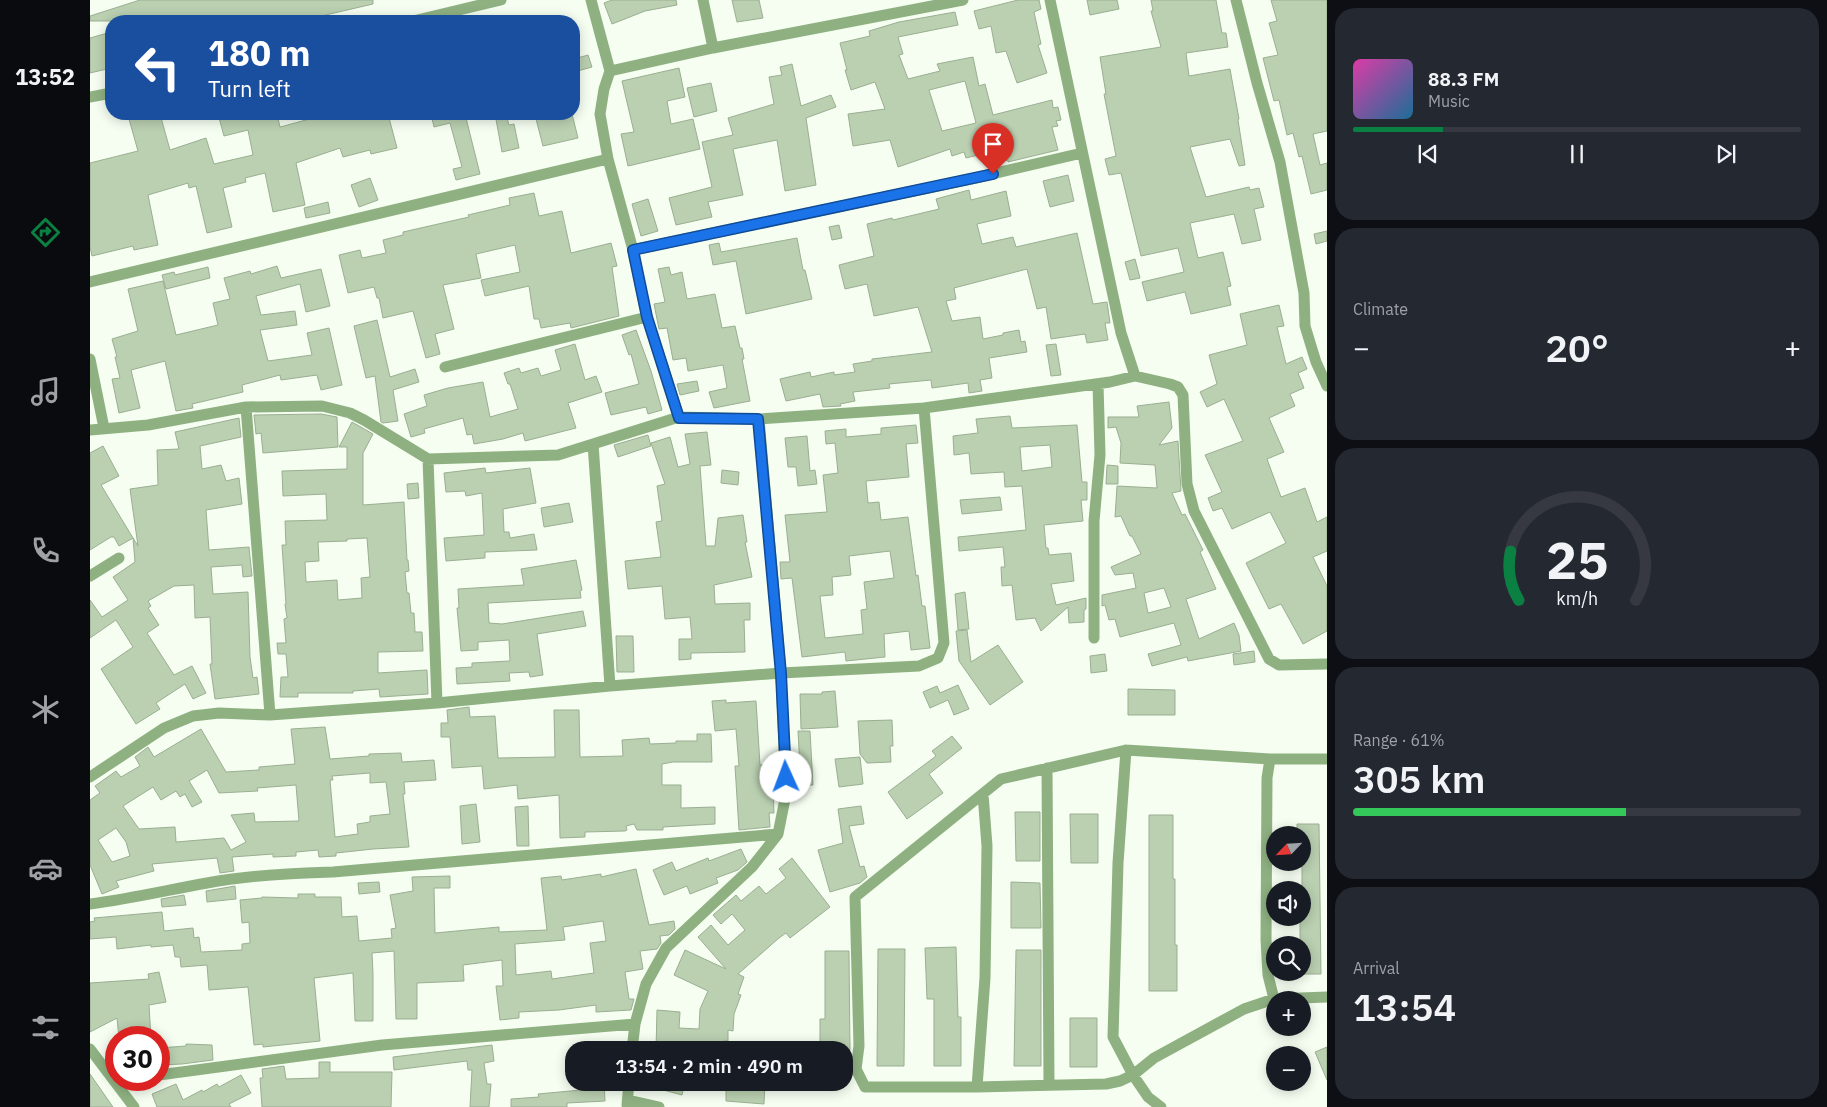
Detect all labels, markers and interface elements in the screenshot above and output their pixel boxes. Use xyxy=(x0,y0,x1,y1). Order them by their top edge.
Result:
text: 180 m xyxy=(208,30,311,76)
icon: left xyxy=(125,35,190,100)
text: 13:52 xyxy=(15,62,75,91)
text: 88.3 FM xyxy=(1428,67,1499,91)
text: Turn left xyxy=(208,74,291,103)
text: Music xyxy=(1428,91,1470,111)
pin xyxy=(972,123,1014,174)
icon: arrive xyxy=(979,130,1007,158)
icon: previous xyxy=(1414,140,1442,168)
icon: pause xyxy=(1563,140,1591,168)
icon: next xyxy=(1712,140,1740,168)
icon: directions xyxy=(28,215,63,250)
text: Climate xyxy=(1353,299,1408,319)
text: 20° xyxy=(1545,323,1609,372)
text: − xyxy=(1353,329,1370,366)
text: + xyxy=(1784,329,1801,366)
icon: music xyxy=(28,374,63,409)
text: 25 xyxy=(1546,526,1608,593)
icon: phone xyxy=(28,533,63,568)
text: km/h xyxy=(1556,587,1598,610)
icon: climate xyxy=(28,692,63,727)
text: Range · 61% xyxy=(1353,730,1445,750)
position arrow xyxy=(759,750,811,802)
text: 305 km xyxy=(1353,754,1485,803)
north arrow xyxy=(1266,826,1311,871)
map controls xyxy=(1266,826,1311,1091)
icon: car xyxy=(28,851,63,886)
button: sound xyxy=(1266,881,1311,926)
button: search xyxy=(1266,936,1311,981)
text: Arrival xyxy=(1353,958,1400,978)
text: 13:54 xyxy=(1353,982,1456,1031)
button: + xyxy=(1266,991,1311,1036)
icon: filters xyxy=(28,1010,63,1045)
speed limit sign: 30 xyxy=(105,1026,170,1091)
button: − xyxy=(1266,1046,1311,1091)
text: 13:54 · 2 min · 490 m xyxy=(615,1054,803,1078)

